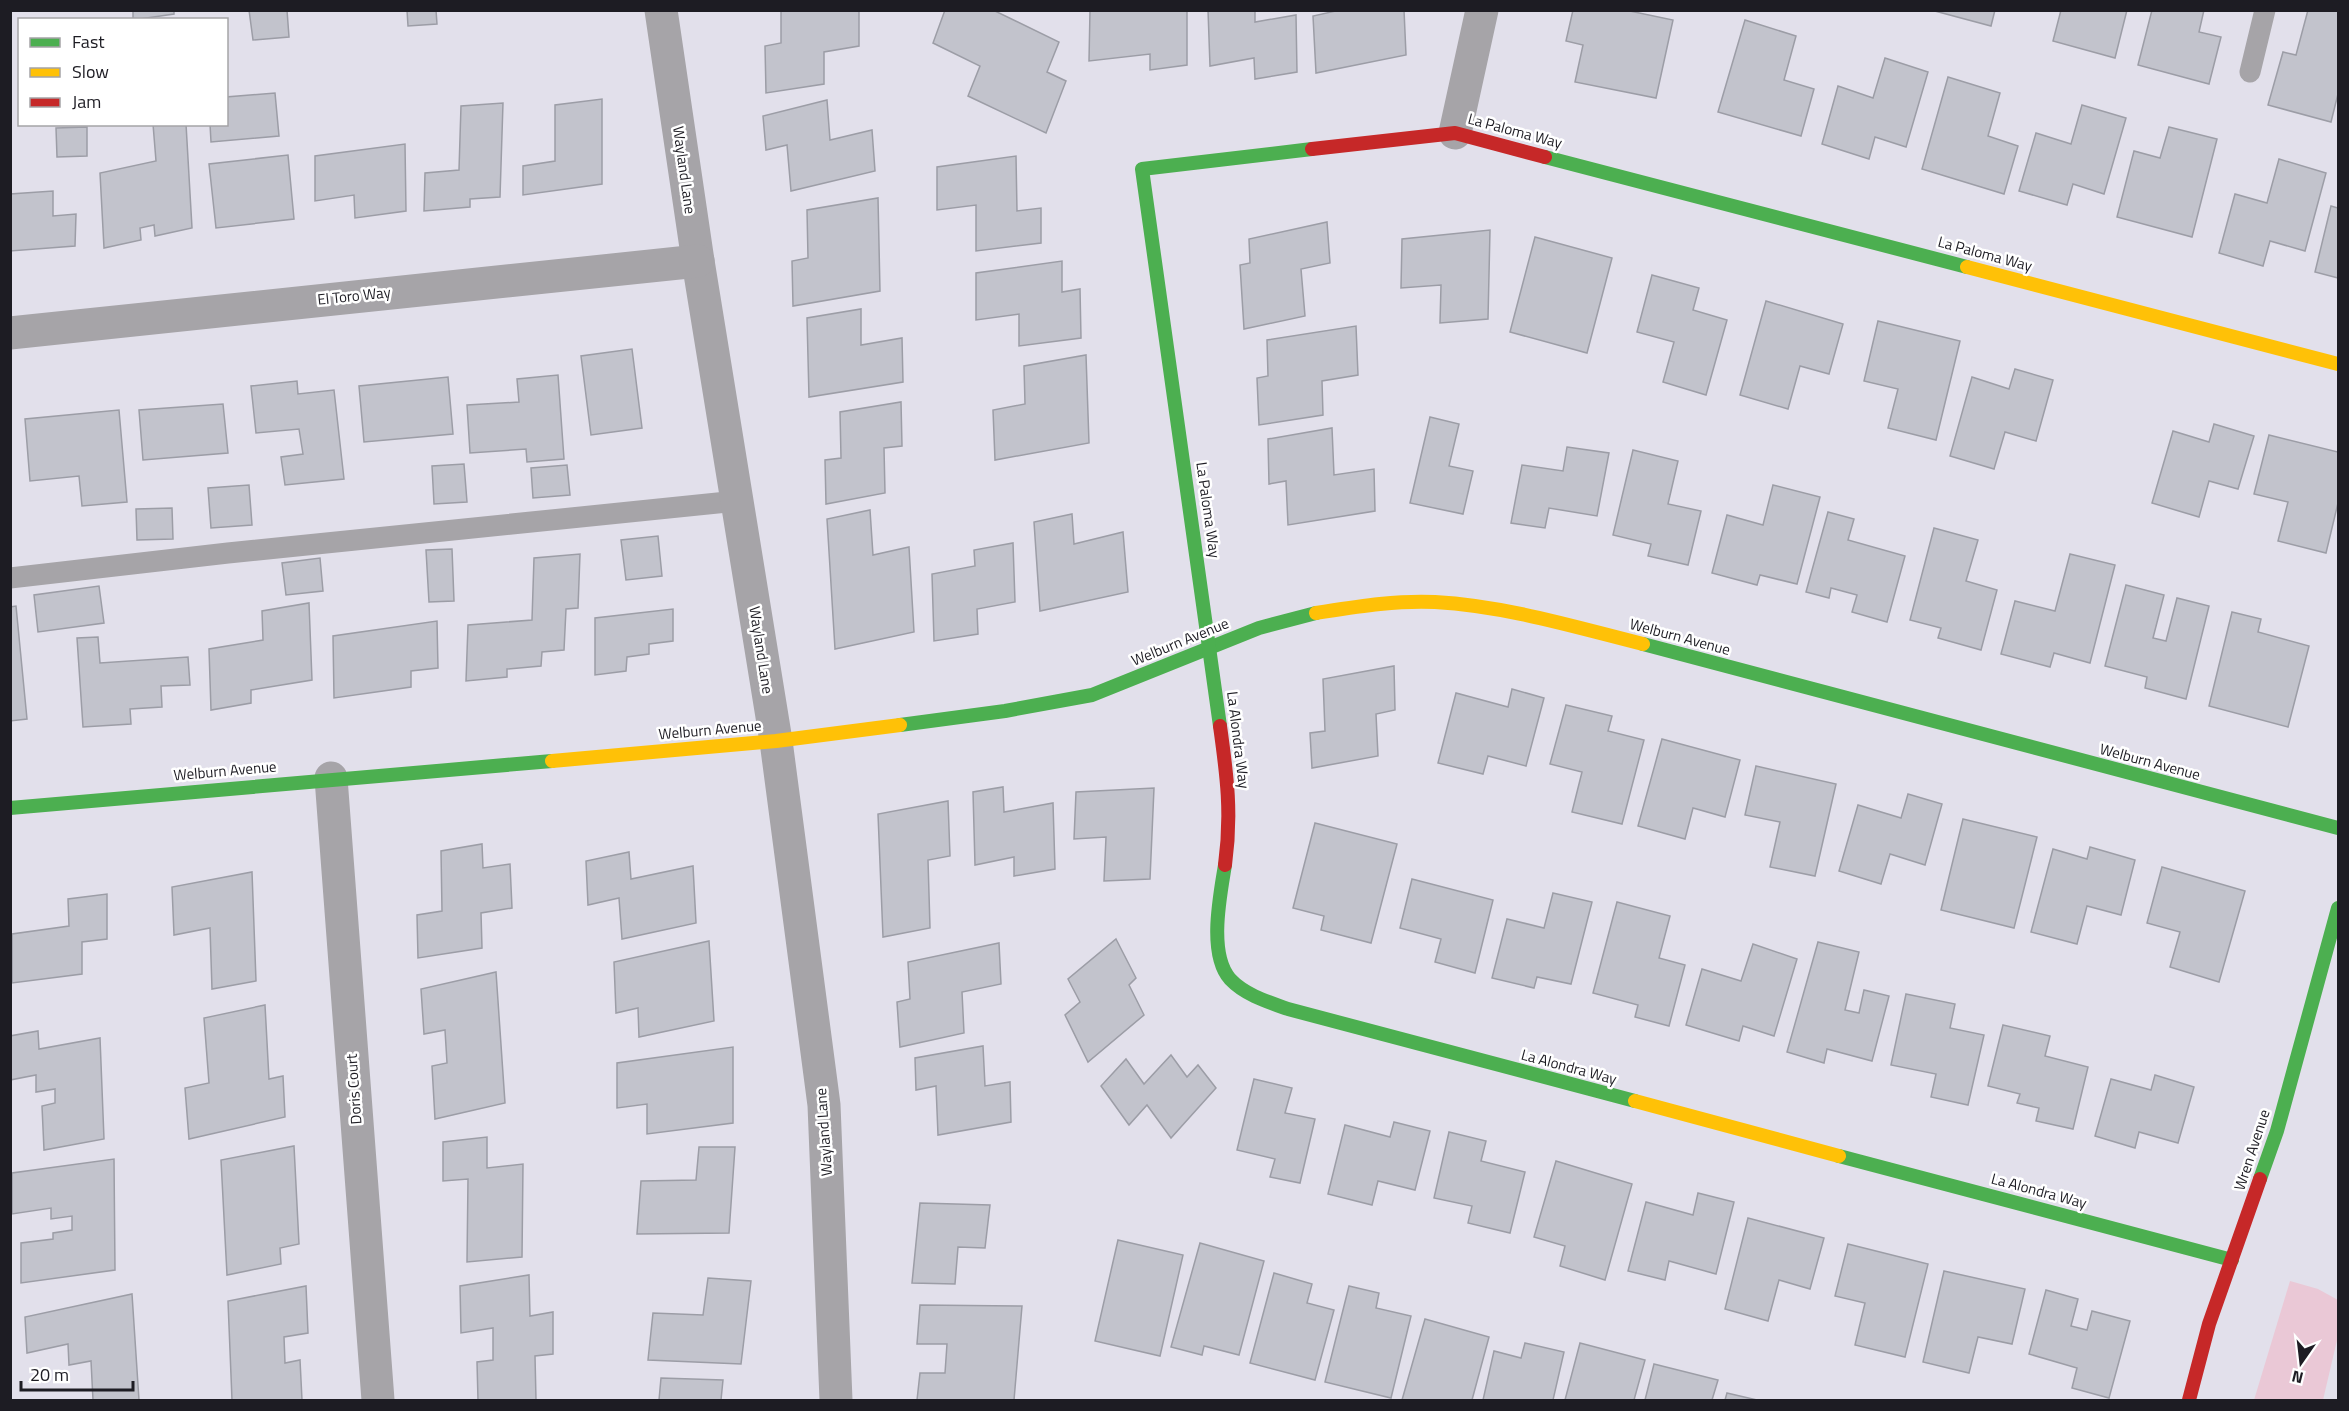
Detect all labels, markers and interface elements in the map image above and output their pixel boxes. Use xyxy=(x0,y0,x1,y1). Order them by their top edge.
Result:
legend xyxy=(18,18,228,126)
text: Fast xyxy=(72,28,105,55)
text: Slow xyxy=(72,58,109,85)
text: Jam xyxy=(72,88,101,115)
street label: La Paloma Way xyxy=(1465,107,1565,154)
street label: Wayland Lane xyxy=(667,125,702,215)
street label: La Paloma Way xyxy=(1935,230,2035,277)
street label: El Toro Way xyxy=(316,280,392,311)
street label: La Paloma Way xyxy=(1190,460,1227,559)
street label: Wayland Lane xyxy=(743,604,780,695)
street label: Welburn Avenue xyxy=(1128,612,1232,672)
street label: Welburn Avenue xyxy=(1627,612,1733,661)
street label: La Alondra Way xyxy=(1221,690,1256,790)
street label: Welburn Avenue xyxy=(657,714,762,745)
street label: Welburn Avenue xyxy=(2097,737,2203,786)
street label: Welburn Avenue xyxy=(172,755,277,786)
street label: La Alondra Way xyxy=(1519,1043,1619,1090)
street label: Doris Court xyxy=(340,1052,367,1125)
street label: Wayland Lane xyxy=(809,1087,838,1177)
street label: Wren Avenue xyxy=(2228,1106,2275,1193)
street label: La Alondra Way xyxy=(1989,1167,2089,1214)
north arrow xyxy=(2271,1333,2331,1393)
scale bar xyxy=(21,1354,134,1392)
text: 20 m xyxy=(30,1361,69,1388)
text: N xyxy=(2289,1365,2306,1391)

